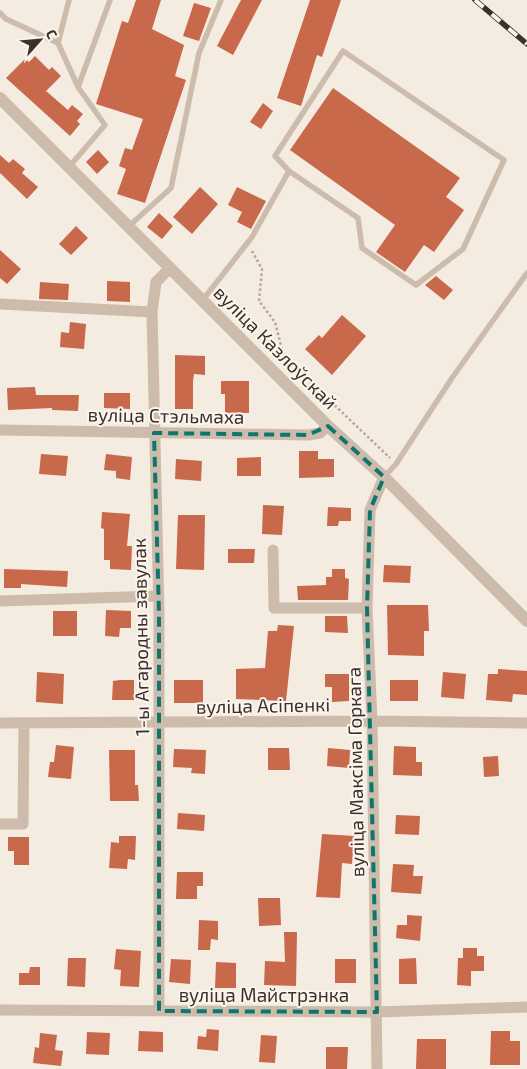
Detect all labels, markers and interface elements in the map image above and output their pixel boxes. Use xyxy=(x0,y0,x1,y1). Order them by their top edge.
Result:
north arrow xyxy=(15,15,65,65)
text: С xyxy=(43,26,61,41)
street label: вуліца Казлоўскай xyxy=(209,280,343,414)
street label: вуліца Стэльмаха xyxy=(87,402,245,429)
street label: 1-ы Агародны завулак xyxy=(127,538,154,736)
street label: вуліца Максіма Горкага xyxy=(342,667,369,877)
street label: вуліца Асіпенкі xyxy=(196,692,330,719)
street label: вуліца Майстрэнка xyxy=(179,983,349,1007)

